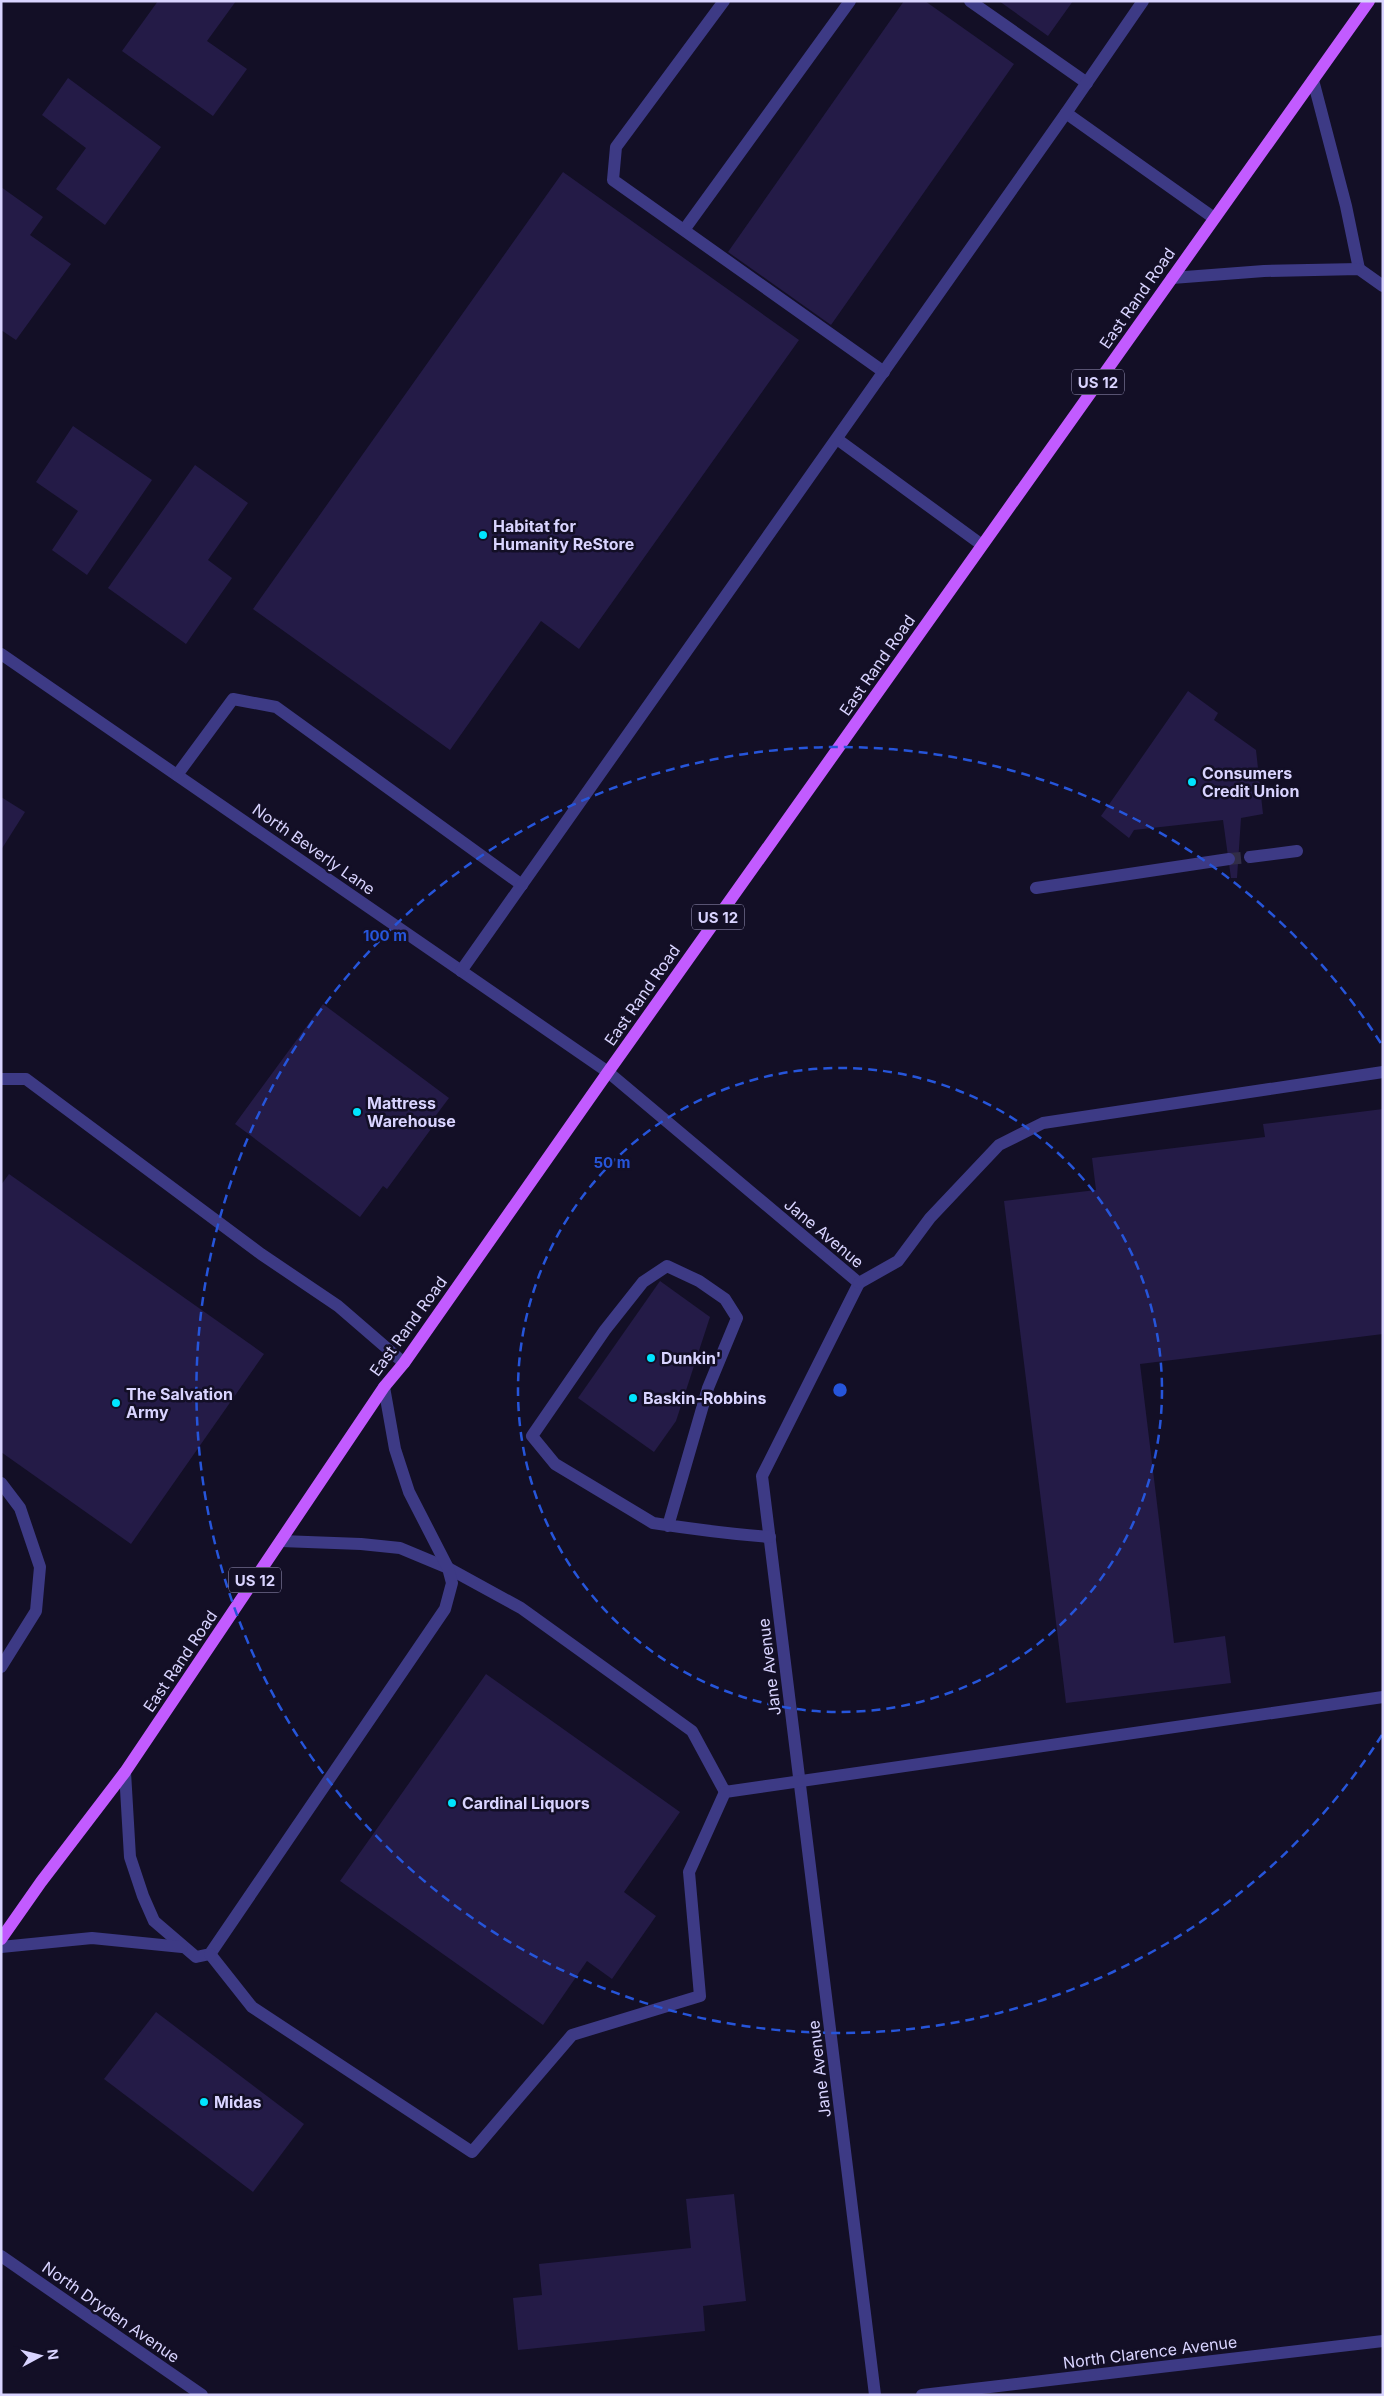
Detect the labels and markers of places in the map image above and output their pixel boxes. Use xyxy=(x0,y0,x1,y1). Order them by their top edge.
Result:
place label: Habitat for Humanity ReStore xyxy=(493,516,634,554)
marker: Habitat for Humanity ReStore xyxy=(477,529,489,541)
place label: Consumers Credit Union xyxy=(1202,763,1299,801)
marker: Consumers Credit Union xyxy=(1186,776,1198,788)
place label: Mattress Warehouse xyxy=(367,1093,456,1131)
marker: Mattress Warehouse xyxy=(351,1106,363,1118)
place label: Dunkin' xyxy=(661,1348,721,1368)
marker: Dunkin' xyxy=(645,1352,657,1364)
centre of rings xyxy=(831,1381,849,1399)
place label: The Salvation Army xyxy=(126,1384,233,1422)
place label: Baskin-Robbins xyxy=(643,1388,766,1408)
marker: Baskin-Robbins xyxy=(627,1392,639,1404)
marker: The Salvation Army xyxy=(110,1397,122,1409)
place label: Cardinal Liquors xyxy=(462,1793,590,1813)
marker: Cardinal Liquors xyxy=(446,1797,458,1809)
place label: Midas xyxy=(214,2092,262,2112)
marker: Midas xyxy=(198,2096,210,2108)

